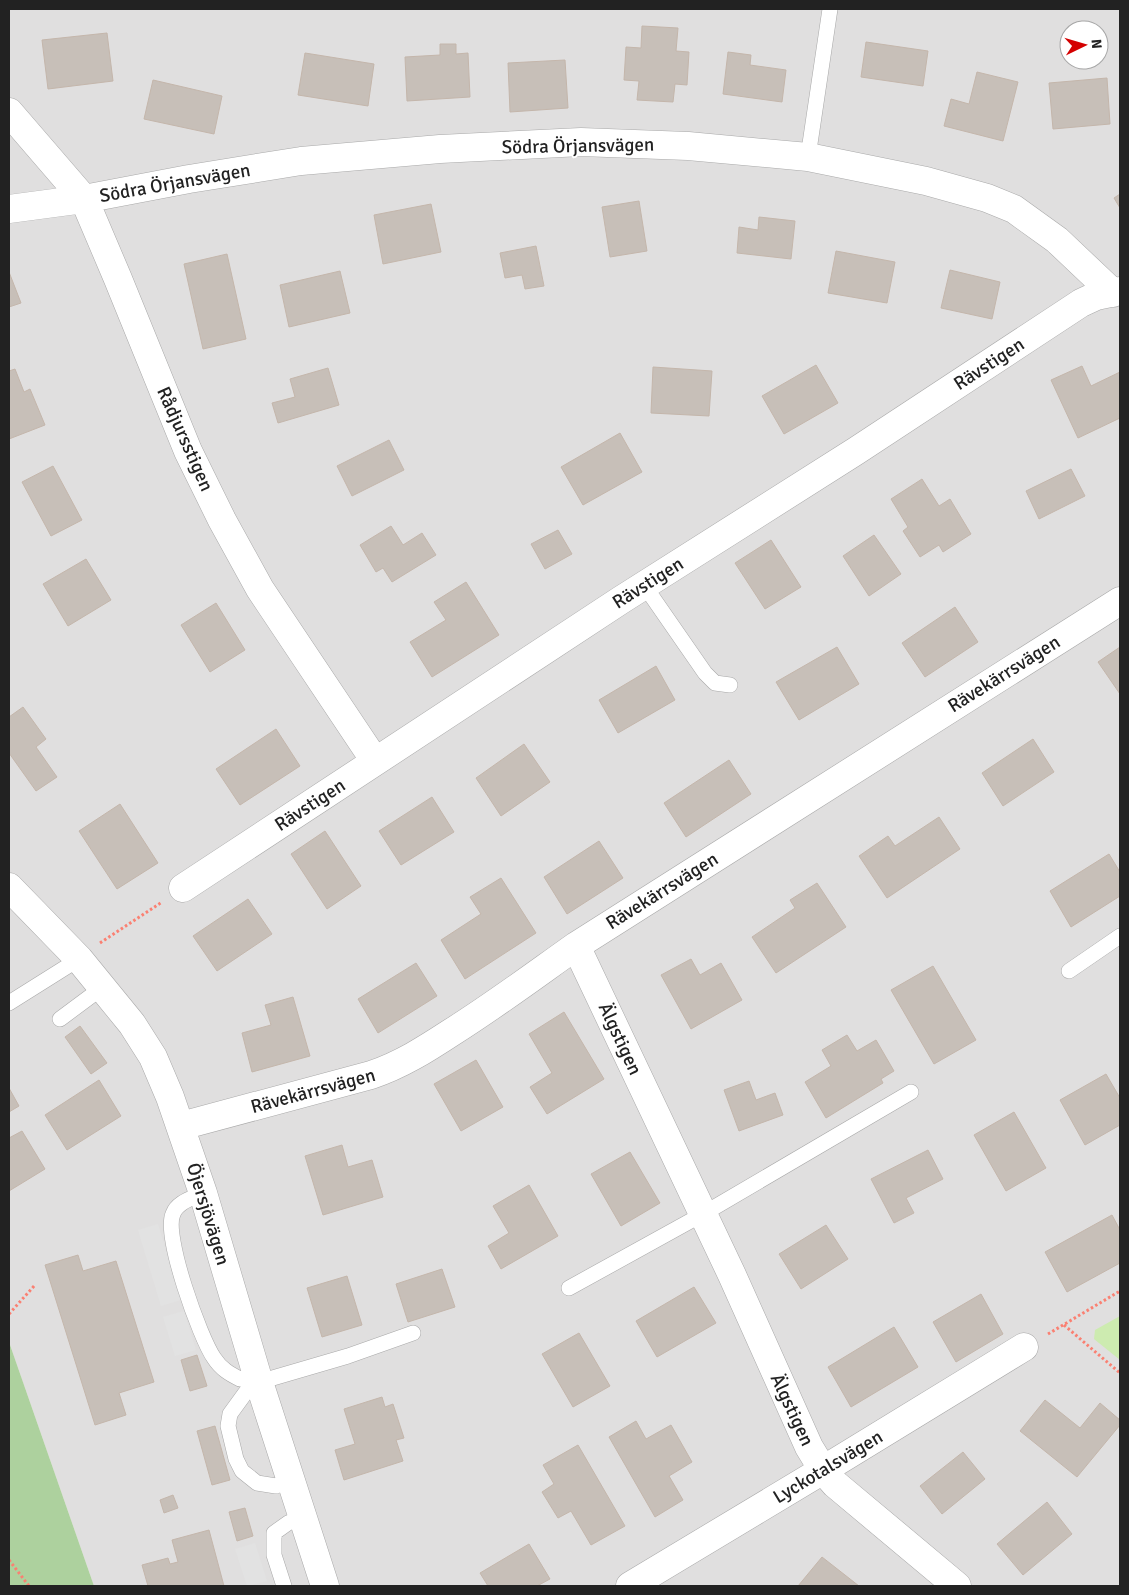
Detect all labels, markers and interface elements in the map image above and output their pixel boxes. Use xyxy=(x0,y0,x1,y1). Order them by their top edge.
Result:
north arrow xyxy=(1059,20,1109,70)
text: N xyxy=(1088,38,1105,50)
street label: Södra Örjansvägen xyxy=(501,133,655,159)
street label: Södra Örjansvägen xyxy=(98,158,252,208)
street label: Rävstigen xyxy=(949,332,1029,396)
street label: Rådjursstigen xyxy=(151,383,219,495)
street label: Rävstigen xyxy=(608,552,688,614)
street label: Rävekärrsvägen xyxy=(943,630,1065,718)
street label: Rävstigen xyxy=(270,773,350,837)
street label: Rävekärrsvägen xyxy=(601,847,723,935)
street label: Älgstigen xyxy=(593,999,647,1079)
street label: Rävekärrsvägen xyxy=(248,1063,378,1119)
street label: Öjersjövägen xyxy=(181,1160,235,1268)
street label: Älgstigen xyxy=(765,1370,819,1450)
street label: Lyckotalsvägen xyxy=(769,1425,887,1509)

